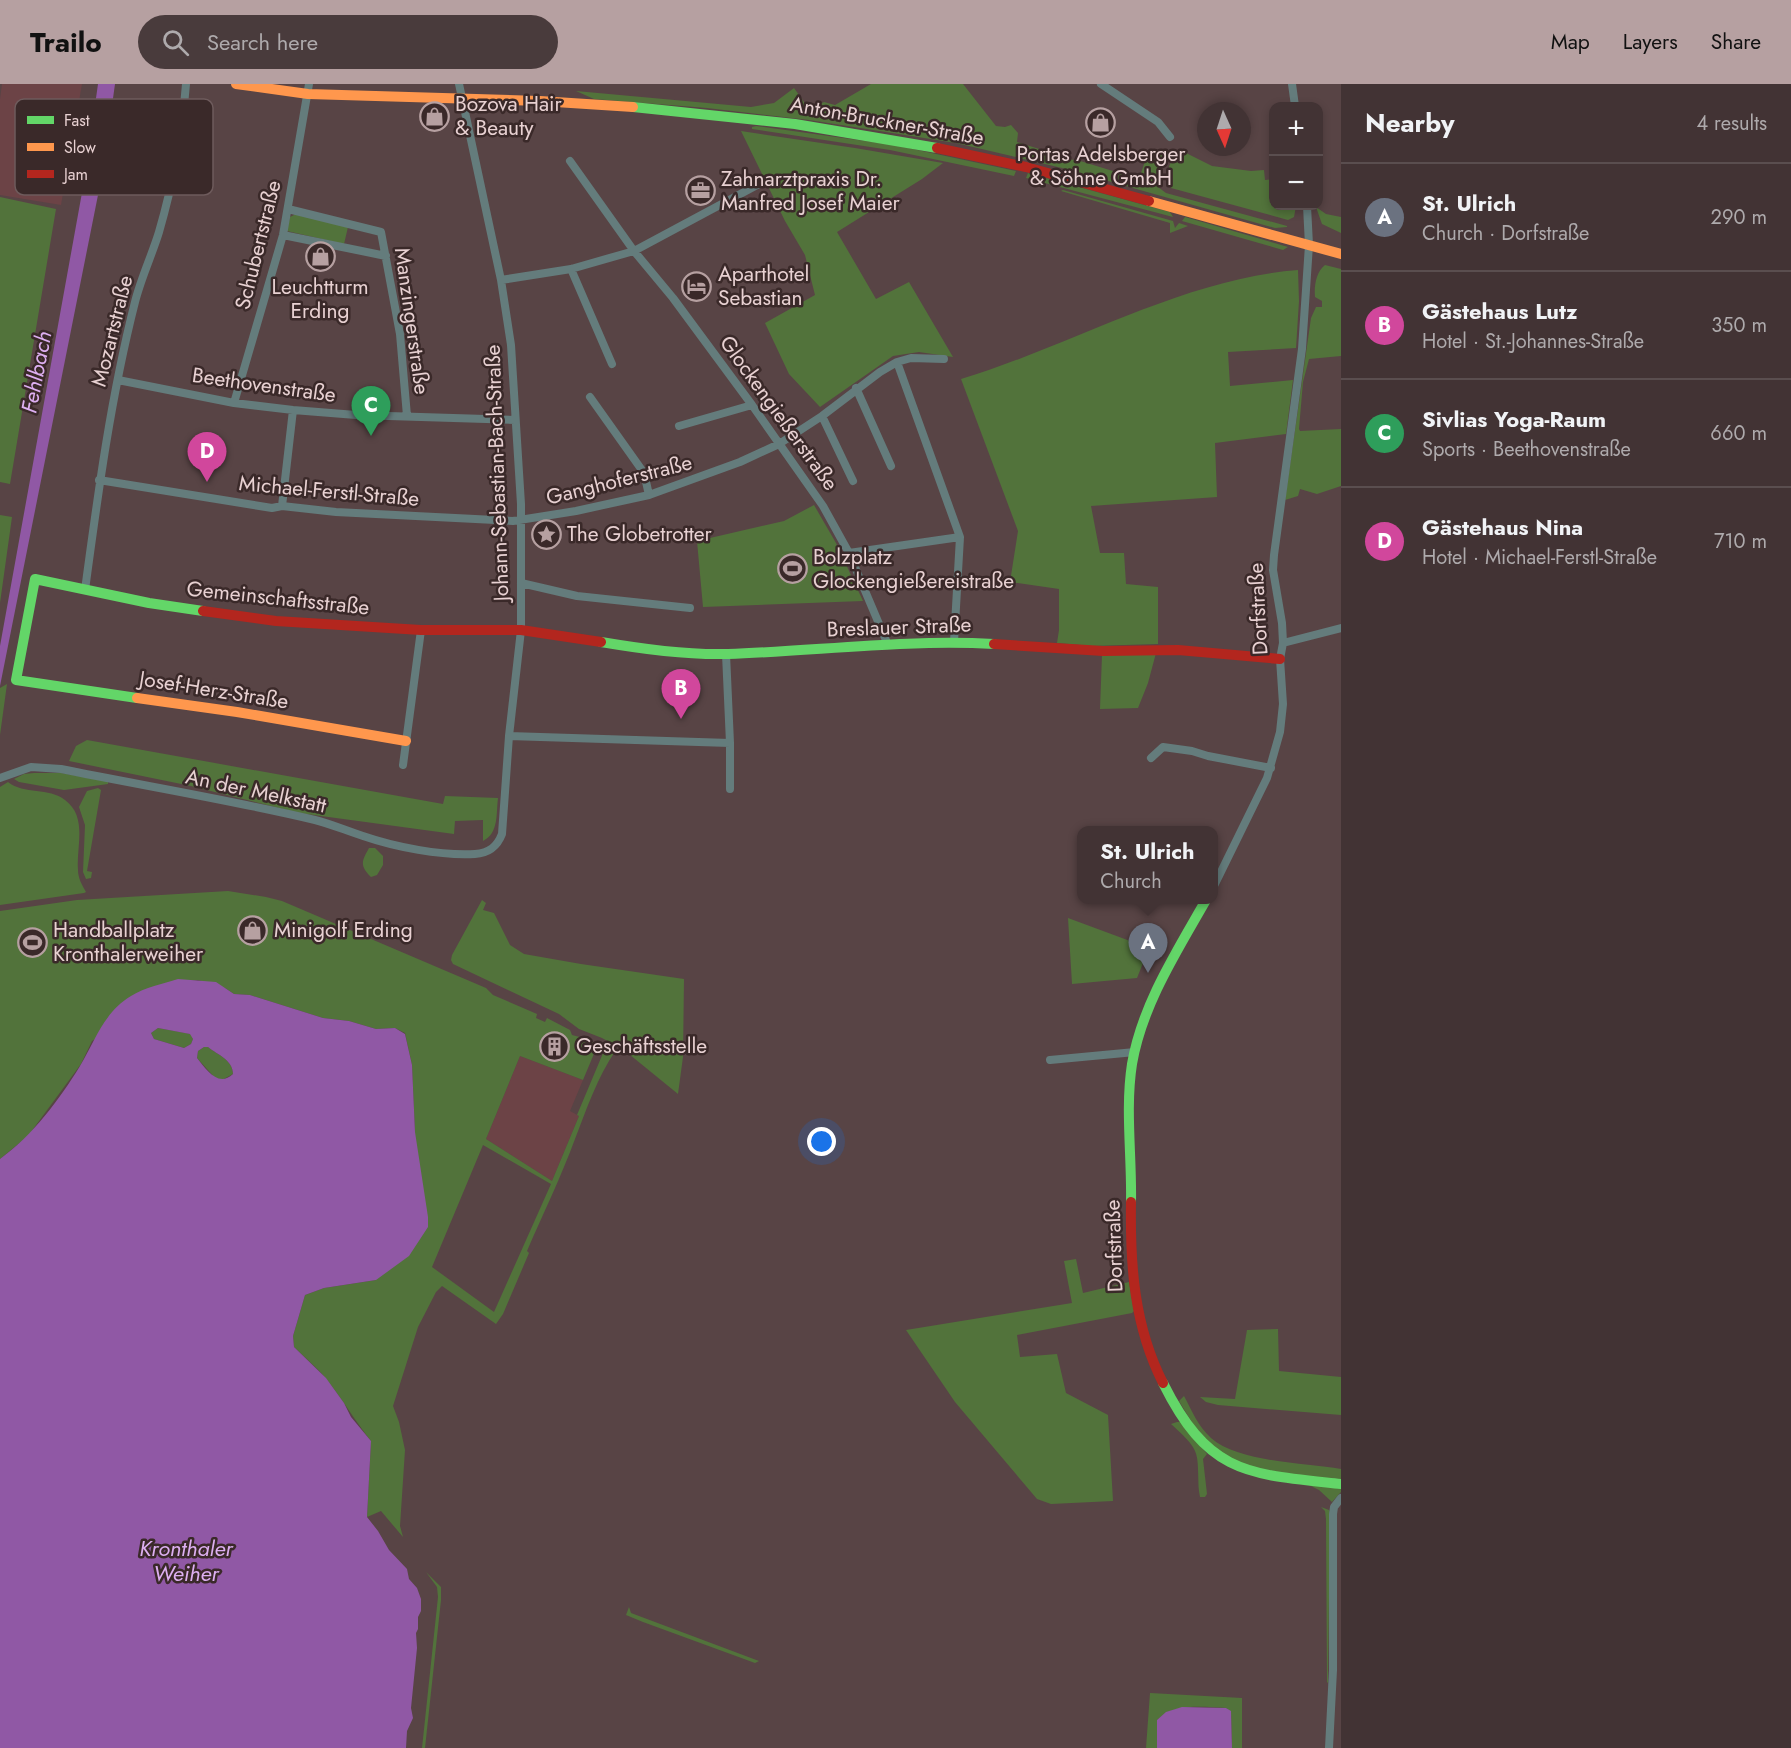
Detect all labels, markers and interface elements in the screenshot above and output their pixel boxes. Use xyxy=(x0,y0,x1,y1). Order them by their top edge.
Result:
search box xyxy=(138,15,558,69)
text: Trailo xyxy=(30,22,102,63)
icon: search xyxy=(159,26,192,59)
text: Search here xyxy=(207,26,318,58)
text: Map xyxy=(1551,27,1590,57)
text: Layers xyxy=(1623,27,1678,57)
text: Share xyxy=(1711,27,1761,57)
place label: Bozova Hair & Beauty xyxy=(455,89,563,143)
street label: Anton-Bruckner-Straße xyxy=(788,89,986,153)
legend xyxy=(15,99,213,195)
shop icon: Bozova Hair & Beauty xyxy=(418,100,450,132)
north arrow xyxy=(1197,102,1251,156)
map controls xyxy=(1269,102,1323,210)
button: + xyxy=(1269,102,1323,156)
text: Nearby xyxy=(1365,104,1454,142)
shop icon: Portas Adelsberger & Söhne GmbH xyxy=(1085,107,1117,139)
text: Fast xyxy=(64,109,90,132)
text: 4 results xyxy=(1696,109,1767,138)
text: Slow xyxy=(64,136,96,159)
place label: Portas Adelsberger & Söhne GmbH xyxy=(1016,139,1186,193)
button: − xyxy=(1269,156,1323,210)
text: Jam xyxy=(62,163,88,186)
place label: Zahnarztpraxis Dr. Manfred Josef Maier xyxy=(721,164,901,218)
office icon: Zahnarztpraxis Dr. Manfred Josef Maier xyxy=(684,175,716,207)
street label: Schubertstraße xyxy=(227,177,289,313)
text: St. Ulrich xyxy=(1422,187,1516,219)
text: A xyxy=(1377,203,1392,232)
text: 290 m xyxy=(1711,203,1767,232)
text: Church · Dorfstraße xyxy=(1422,219,1589,248)
shop icon: Leuchtturm Erding xyxy=(304,240,336,272)
street label: Manzingerstraße xyxy=(387,246,437,396)
place label: Aparthotel Sebastian xyxy=(718,259,809,313)
hotel icon: Aparthotel Sebastian xyxy=(681,270,713,302)
street label: Mozartstraße xyxy=(84,272,140,390)
place label: Leuchtturm Erding xyxy=(271,272,369,326)
text: Gästehaus Lutz xyxy=(1422,295,1577,327)
text: B xyxy=(1378,311,1391,340)
text: 350 m xyxy=(1711,311,1767,340)
text: Hotel · St.-Johannes-Straße xyxy=(1422,327,1644,356)
water label: Fehlbach xyxy=(12,328,60,416)
street label: Glockengießerstraße xyxy=(712,329,846,497)
street label: Johann-Sebastian-Bach-Straße xyxy=(478,344,517,605)
street label: Beethovenstraße xyxy=(190,360,338,410)
pin: C xyxy=(352,386,391,436)
text: Sivlias Yoga-Raum xyxy=(1422,403,1606,435)
text: C xyxy=(1377,419,1392,448)
text: 660 m xyxy=(1710,419,1767,448)
pin: D xyxy=(188,432,226,482)
text: Sports · Beethovenstraße xyxy=(1422,435,1631,464)
street label: Ganghoferstraße xyxy=(543,447,695,513)
street label: Michael-Ferstl-Straße xyxy=(238,468,421,514)
text: Gästehaus Nina xyxy=(1422,511,1583,543)
place icon: The Globetrotter xyxy=(530,518,562,550)
place label: The Globetrotter xyxy=(567,519,713,549)
text: D xyxy=(1377,527,1392,556)
text: 710 m xyxy=(1714,527,1767,556)
place label: Bolzplatz Glockengießereistraße xyxy=(813,542,1014,596)
text: Hotel · Michael-Ferstl-Straße xyxy=(1422,543,1657,572)
sports icon: Bolzplatz Glockengießereistraße xyxy=(776,553,808,585)
street label: Dorfstraße xyxy=(1241,562,1275,656)
street label: Gemeinschaftsstraße xyxy=(185,573,371,623)
street label: Breslauer Straße xyxy=(826,609,972,645)
street label: Josef-Herz-Straße xyxy=(134,663,291,717)
pin: B xyxy=(662,670,700,719)
street label: An der Melkstatt xyxy=(183,761,329,821)
popup xyxy=(1077,826,1218,904)
text: St. Ulrich xyxy=(1100,835,1195,867)
text: Church xyxy=(1100,867,1162,896)
shop icon: Minigolf Erding xyxy=(237,914,269,946)
place label: Handballplatz Kronthalerweiher xyxy=(53,915,204,969)
place label: Minigolf Erding xyxy=(274,915,413,945)
pin: A xyxy=(1128,924,1168,973)
sports icon: Handballplatz Kronthalerweiher xyxy=(16,926,48,958)
building icon: Geschäftsstelle xyxy=(539,1030,571,1062)
place label: Geschäftsstelle xyxy=(576,1031,707,1061)
your location xyxy=(807,1127,836,1156)
street label: Dorfstraße xyxy=(1097,1199,1131,1293)
water label: Kronthaler Weiher xyxy=(139,1532,234,1589)

